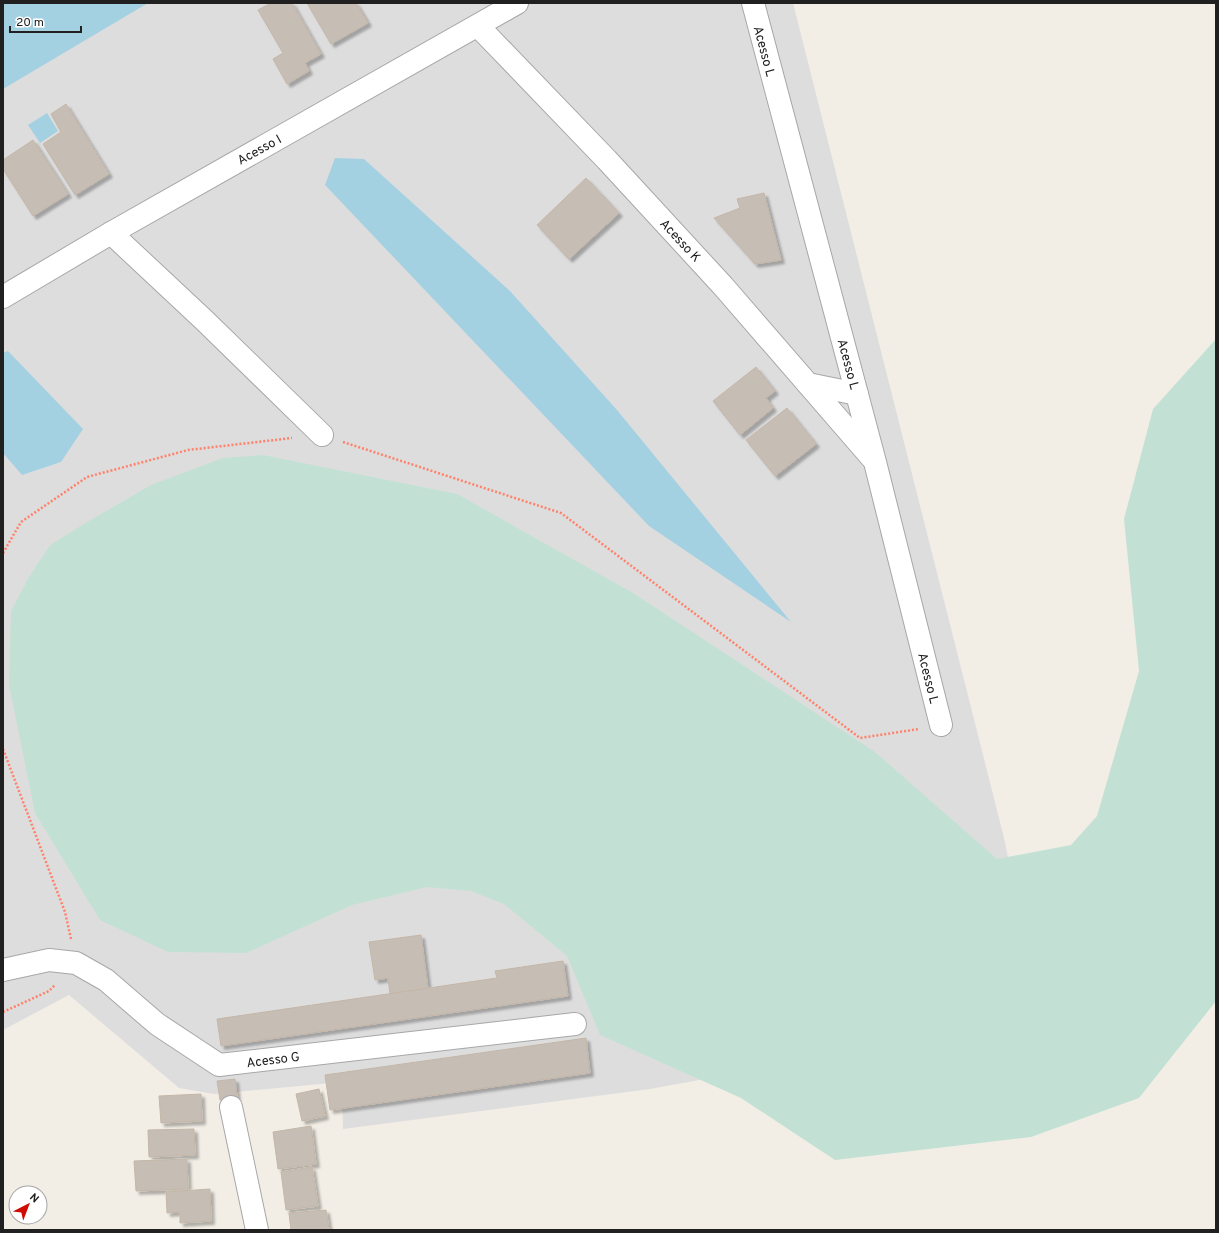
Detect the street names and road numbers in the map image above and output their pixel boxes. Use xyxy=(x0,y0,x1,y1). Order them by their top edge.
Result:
street label: Acesso L xyxy=(749,24,778,79)
street label: Acesso I xyxy=(235,132,285,169)
street label: Acesso K xyxy=(656,216,704,266)
street label: Acesso L xyxy=(833,337,862,392)
street label: Acesso L xyxy=(913,651,941,706)
street label: Acesso G xyxy=(246,1050,301,1072)

